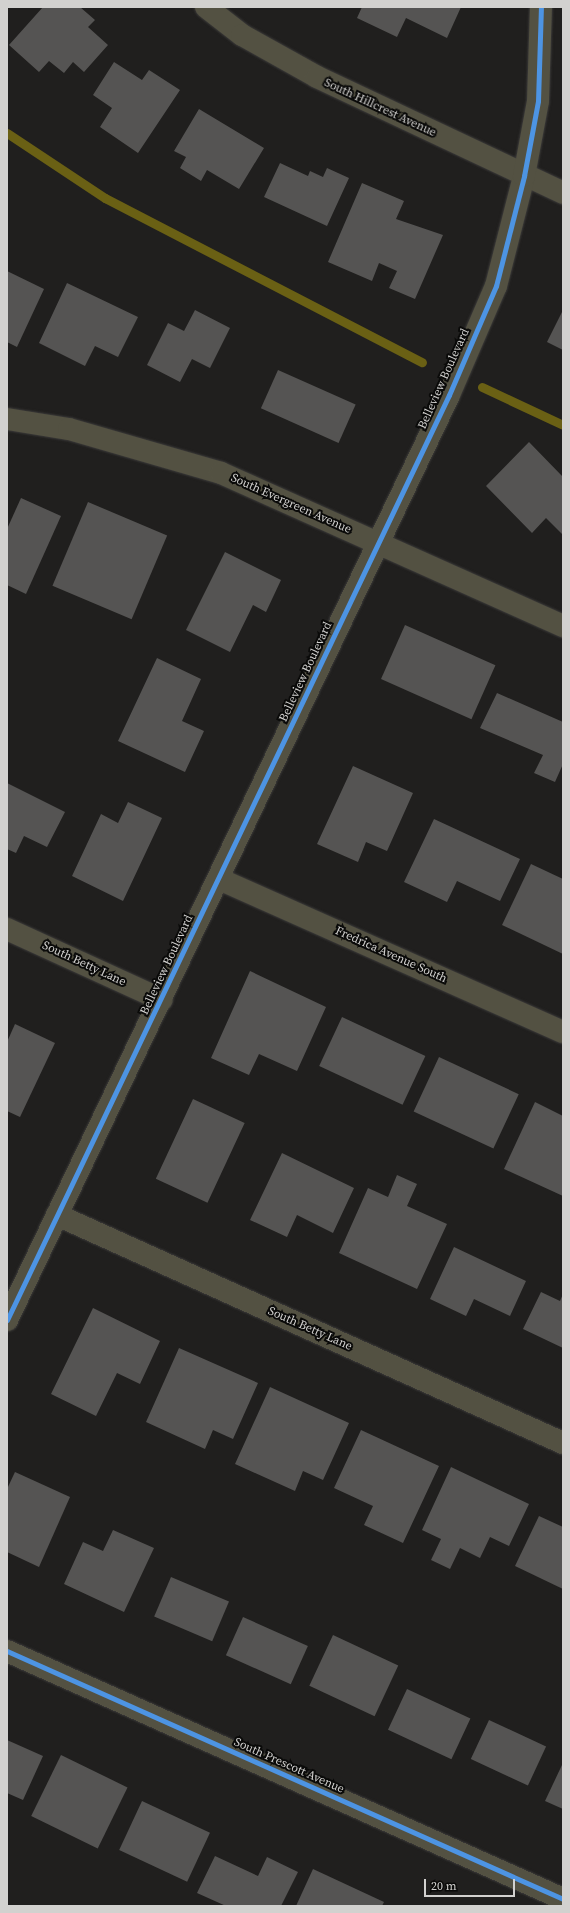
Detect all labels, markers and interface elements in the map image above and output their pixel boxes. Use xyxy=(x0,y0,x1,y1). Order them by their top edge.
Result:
street label: South Hillcrest Avenue xyxy=(322,76,438,140)
street label: Belleview Boulevard xyxy=(415,326,473,432)
street label: South Evergreen Avenue xyxy=(229,471,353,537)
street label: Belleview Boulevard xyxy=(277,620,335,724)
street label: Belleview Boulevard xyxy=(138,913,196,1017)
street label: Fredrica Avenue South xyxy=(333,924,449,986)
street label: South Betty Lane xyxy=(40,938,128,990)
street label: South Betty Lane xyxy=(266,1304,354,1354)
street label: South Prescott Avenue xyxy=(232,1735,346,1797)
scale bar xyxy=(426,1871,517,1897)
text: 20 m xyxy=(431,1878,457,1894)

